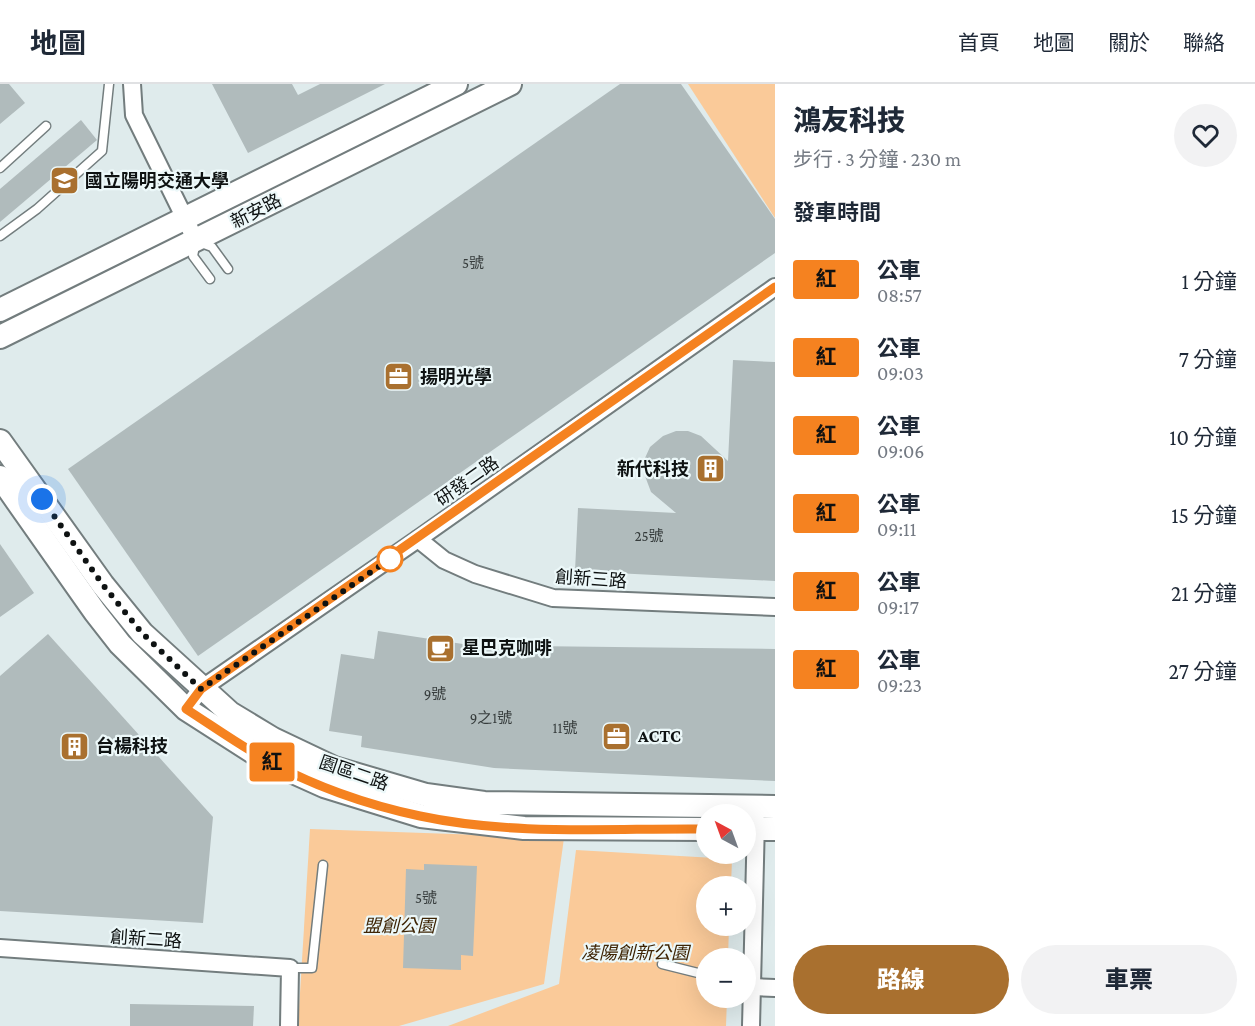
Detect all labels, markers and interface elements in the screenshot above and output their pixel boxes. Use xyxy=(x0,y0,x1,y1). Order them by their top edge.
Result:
text: 地圖 xyxy=(30,28,86,59)
text: 首頁 xyxy=(958,31,1000,55)
text: 地圖 xyxy=(1033,31,1075,55)
text: 關於 xyxy=(1108,31,1150,55)
text: 聯絡 xyxy=(1183,31,1225,55)
button: heart xyxy=(1174,104,1237,167)
text: 鴻友科技 xyxy=(793,105,905,136)
text: 步行 · 3 分鐘 · 230 m xyxy=(793,148,961,170)
school or university icon: 國立陽明交通大學 xyxy=(48,165,80,197)
place label: 國立陽明交通大學 xyxy=(85,171,229,191)
street label: 新安路 xyxy=(227,190,285,232)
text: 發車時間 xyxy=(793,200,881,225)
house number: 5號 xyxy=(462,255,484,271)
text: 公車 xyxy=(877,258,921,283)
text: 紅 xyxy=(816,267,837,291)
text: 1 分鐘 xyxy=(1182,269,1237,294)
text: 08:57 xyxy=(877,284,922,306)
text: 公車 xyxy=(877,336,921,361)
text: 紅 xyxy=(816,345,837,369)
text: 7 分鐘 xyxy=(1179,347,1237,372)
office icon: 揚明光學 xyxy=(383,361,415,393)
text: 09:03 xyxy=(877,362,924,384)
place label: 揚明光學 xyxy=(420,367,492,387)
text: 公車 xyxy=(877,414,921,439)
text: 紅 xyxy=(816,423,837,447)
text: 10 分鐘 xyxy=(1169,425,1237,450)
text: 09:06 xyxy=(877,440,925,462)
street label: 研發二路 xyxy=(432,452,502,510)
building icon: 新代科技 xyxy=(694,453,726,485)
place label: 新代科技 xyxy=(617,459,689,479)
your location xyxy=(27,484,57,514)
text: 公車 xyxy=(877,492,921,517)
text: 紅 xyxy=(816,501,837,525)
text: 15 分鐘 xyxy=(1171,503,1237,528)
text: 09:11 xyxy=(877,518,916,540)
house number: 25號 xyxy=(634,528,664,544)
unlabelled marker xyxy=(377,546,403,572)
street label: 創新三路 xyxy=(554,567,628,591)
text: 公車 xyxy=(877,570,921,595)
text: 紅 xyxy=(816,579,837,603)
text: 21 分鐘 xyxy=(1171,581,1237,606)
text: 09:17 xyxy=(877,596,919,618)
cafe icon: 星巴克咖啡 xyxy=(425,632,457,664)
place label: 星巴克咖啡 xyxy=(462,638,552,658)
text: 公車 xyxy=(877,648,921,673)
text: 紅 xyxy=(816,657,837,681)
text: 27 分鐘 xyxy=(1169,659,1237,684)
text: 09:23 xyxy=(877,674,922,696)
house number: 9號 xyxy=(424,686,446,702)
house number: 9之1號 xyxy=(470,710,512,726)
house number: 11號 xyxy=(553,720,577,736)
office icon: ACTC xyxy=(601,720,633,752)
place label: ACTC xyxy=(637,726,681,746)
building icon: 台楊科技 xyxy=(59,730,91,762)
place label: 台楊科技 xyxy=(96,736,168,756)
line badge: 紅 xyxy=(252,742,292,782)
text: 紅 xyxy=(262,750,283,774)
street label: 園區二路 xyxy=(317,752,391,794)
north arrow xyxy=(696,804,756,864)
map controls xyxy=(696,804,756,1008)
button: + xyxy=(696,876,756,936)
house number: 5號 xyxy=(415,890,437,906)
park label: 盟創公園 xyxy=(363,916,438,936)
street label: 創新二路 xyxy=(109,927,183,951)
park label: 凌陽創新公園 xyxy=(581,943,692,963)
button: 路線 xyxy=(793,945,1009,1014)
button: 車票 xyxy=(1021,945,1237,1014)
button: − xyxy=(696,948,756,1008)

